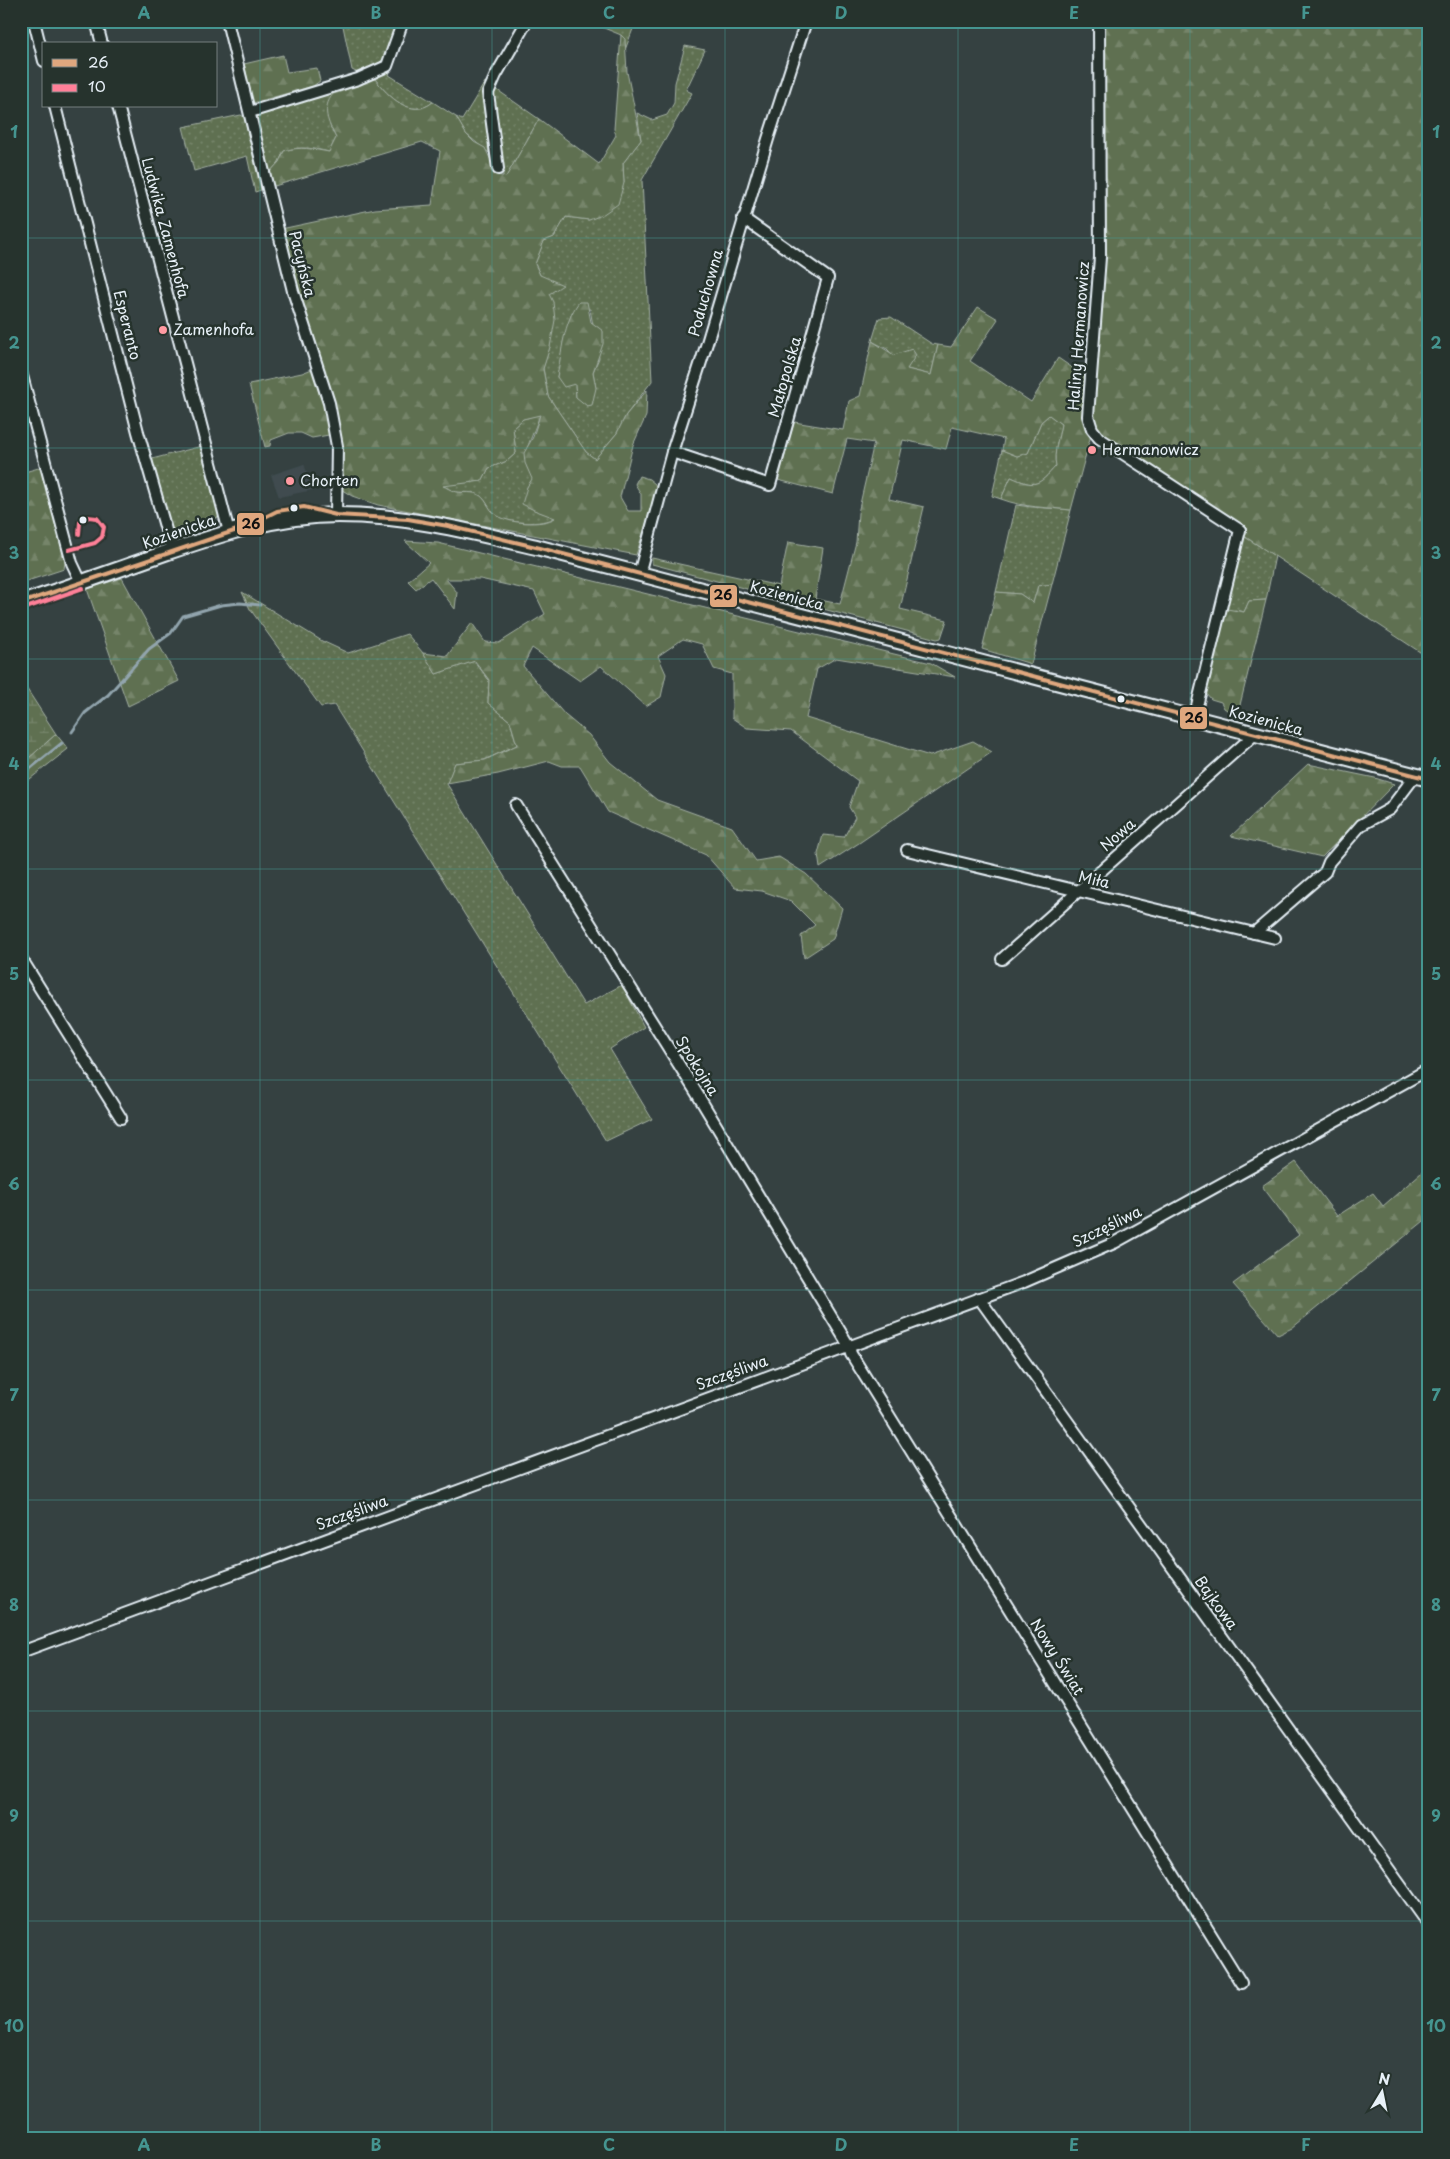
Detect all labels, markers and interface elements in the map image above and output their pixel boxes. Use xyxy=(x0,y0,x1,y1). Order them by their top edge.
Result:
text: A xyxy=(138,0,151,24)
text: B xyxy=(371,0,382,24)
text: C xyxy=(603,0,615,24)
text: D xyxy=(835,0,847,24)
text: E xyxy=(1069,0,1079,24)
text: F xyxy=(1301,0,1311,24)
legend xyxy=(42,42,218,108)
text: 26 xyxy=(88,50,109,73)
text: 10 xyxy=(88,74,106,97)
text: 1 xyxy=(10,119,18,143)
text: 1 xyxy=(1432,119,1440,143)
street label: Ludwika Zamenhofa xyxy=(137,155,196,301)
street label: Pacyńska xyxy=(284,228,323,300)
street label: Poduchowna xyxy=(681,246,728,339)
street label: Haliny Hermanowicz xyxy=(1061,261,1094,411)
street label: Esperanto xyxy=(109,287,148,362)
place label: Zamenhofa xyxy=(173,317,255,340)
marker: Zamenhofa xyxy=(157,324,169,336)
text: 2 xyxy=(8,330,20,354)
text: 2 xyxy=(1430,330,1442,354)
street label: Małopolska xyxy=(761,333,806,420)
place label: Hermanowicz xyxy=(1102,437,1199,460)
marker: Hermanowicz xyxy=(1086,444,1098,456)
place label: Chorten xyxy=(300,468,358,491)
marker: Chorten xyxy=(284,475,296,487)
unlabelled marker xyxy=(289,503,299,513)
street label: Kozienicka xyxy=(139,507,219,554)
line badge: 26 xyxy=(236,512,265,536)
text: 26 xyxy=(242,513,260,534)
unlabelled marker xyxy=(78,515,88,525)
text: 3 xyxy=(9,540,19,564)
text: 3 xyxy=(1431,540,1441,564)
street label: Kozienicka xyxy=(748,574,828,616)
line badge: 26 xyxy=(709,584,738,608)
text: 26 xyxy=(714,584,732,605)
unlabelled marker xyxy=(1116,694,1126,704)
street label: Kozienicka xyxy=(1227,699,1307,741)
line badge: 26 xyxy=(1179,706,1208,730)
text: 26 xyxy=(1185,707,1203,728)
text: 4 xyxy=(9,751,20,775)
text: 4 xyxy=(1431,751,1442,775)
street label: Nowa xyxy=(1094,811,1140,856)
street label: Miła xyxy=(1076,864,1113,893)
text: 5 xyxy=(9,961,19,985)
text: 5 xyxy=(1431,961,1441,985)
street label: Spokojna xyxy=(671,1031,726,1100)
text: 6 xyxy=(8,1171,20,1195)
text: 6 xyxy=(1430,1171,1442,1195)
street label: Szczęśliwa xyxy=(1068,1199,1145,1252)
street label: Szczęśliwa xyxy=(692,1348,771,1395)
text: 7 xyxy=(9,1382,19,1406)
text: 7 xyxy=(1431,1382,1441,1406)
street label: Szczęśliwa xyxy=(312,1488,391,1535)
street label: Bajkowa xyxy=(1190,1570,1245,1634)
text: 8 xyxy=(9,1592,19,1616)
text: 8 xyxy=(1431,1592,1441,1616)
street label: Nowy Świat xyxy=(1026,1613,1091,1699)
text: 9 xyxy=(9,1803,19,1827)
text: 9 xyxy=(1431,1803,1441,1827)
text: 10 xyxy=(4,2013,24,2037)
text: 10 xyxy=(1426,2013,1446,2037)
north arrow xyxy=(1358,2066,1408,2116)
text: N xyxy=(1377,2067,1392,2090)
text: A xyxy=(138,2132,151,2156)
text: B xyxy=(371,2132,382,2156)
text: C xyxy=(603,2132,615,2156)
text: D xyxy=(835,2132,847,2156)
text: E xyxy=(1069,2132,1079,2156)
text: F xyxy=(1301,2132,1311,2156)

